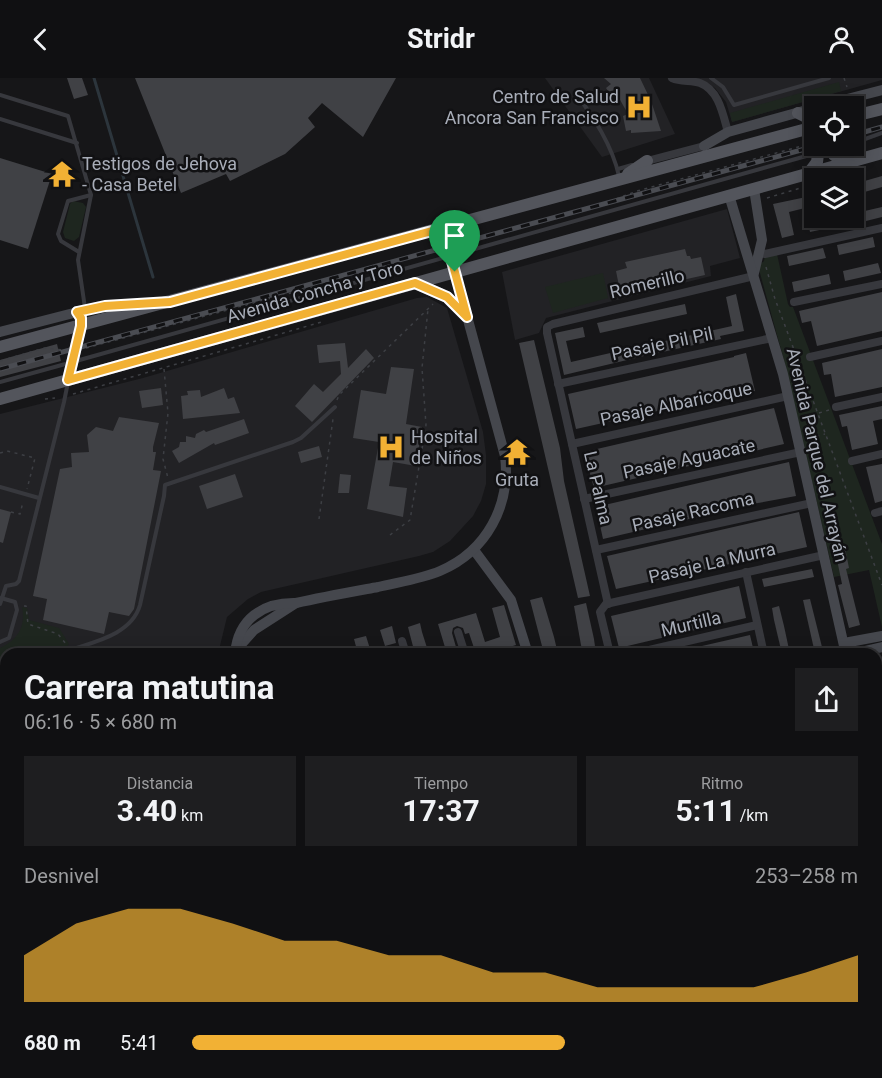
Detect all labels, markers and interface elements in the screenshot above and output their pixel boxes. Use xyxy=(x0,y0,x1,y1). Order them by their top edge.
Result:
icon: back xyxy=(24,23,57,56)
text: Stridr xyxy=(407,23,475,55)
icon: person xyxy=(825,23,858,56)
place label: Centro de Salud Ancora San Francisco xyxy=(445,86,619,128)
hospital icon: Centro de Salud Ancora San Francisco xyxy=(624,92,654,122)
map controls xyxy=(804,96,864,228)
button: locate xyxy=(804,96,864,156)
place label: Testigos de Jehova - Casa Betel xyxy=(82,153,237,195)
temple icon: Testigos de Jehova - Casa Betel xyxy=(47,159,77,189)
button: layers xyxy=(804,168,864,228)
pin xyxy=(429,210,480,272)
icon: arrive xyxy=(438,219,471,252)
street label: Avenida Concha y Toro xyxy=(224,256,406,327)
street label: Romerillo xyxy=(607,265,686,302)
street label: Pasaje Pil Pil xyxy=(609,323,715,365)
street label: Avenida Parque del Arrayán xyxy=(783,346,852,564)
street label: Pasaje Albaricoque xyxy=(598,377,754,430)
place label: Hospital de Niños xyxy=(411,426,482,468)
hospital icon: Hospital de Niños xyxy=(376,432,406,462)
street label: Pasaje Aguacate xyxy=(621,434,757,483)
temple icon: Gruta xyxy=(502,437,532,467)
street label: La Palma xyxy=(580,449,617,527)
place label: Gruta xyxy=(495,469,539,490)
street label: Pasaje Racoma xyxy=(630,487,756,536)
street label: Pasaje La Murra xyxy=(646,538,777,587)
street label: Murtilla xyxy=(659,606,723,641)
text: Carrera matutina xyxy=(24,668,274,707)
button: share xyxy=(795,668,858,731)
text: 06:16 · 5 × 680 m xyxy=(24,710,177,734)
text: Distancia xyxy=(127,774,193,793)
text: Tiempo xyxy=(414,774,468,793)
text: Ritmo xyxy=(701,774,743,793)
text: 3.40 xyxy=(117,793,177,828)
text: 17:37 xyxy=(402,793,480,828)
text: 5:11 xyxy=(676,793,736,828)
text: km xyxy=(177,806,203,825)
text: /km xyxy=(736,806,768,825)
text: Desnivel xyxy=(24,864,99,888)
text: 253–258 m xyxy=(755,864,858,888)
text: 680 m xyxy=(24,1031,81,1055)
text: 5:41 xyxy=(120,1031,159,1055)

